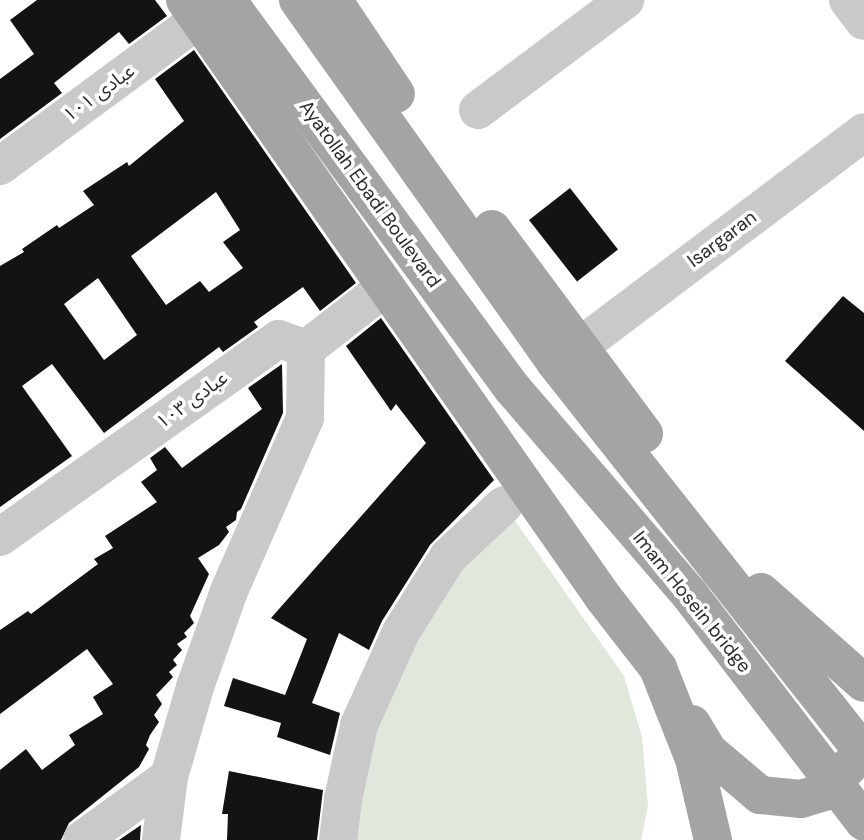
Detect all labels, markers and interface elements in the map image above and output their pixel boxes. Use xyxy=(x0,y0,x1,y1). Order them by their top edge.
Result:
street label: عبادی ۱۰۱ xyxy=(59,59,139,127)
street label: Ayatollah Ebadi Boulevard xyxy=(294,96,446,292)
street label: Isargaran xyxy=(683,206,761,272)
street label: عبادی ۱۰۳ xyxy=(152,366,232,434)
street label: Imam Hosein bridge xyxy=(628,527,756,677)

